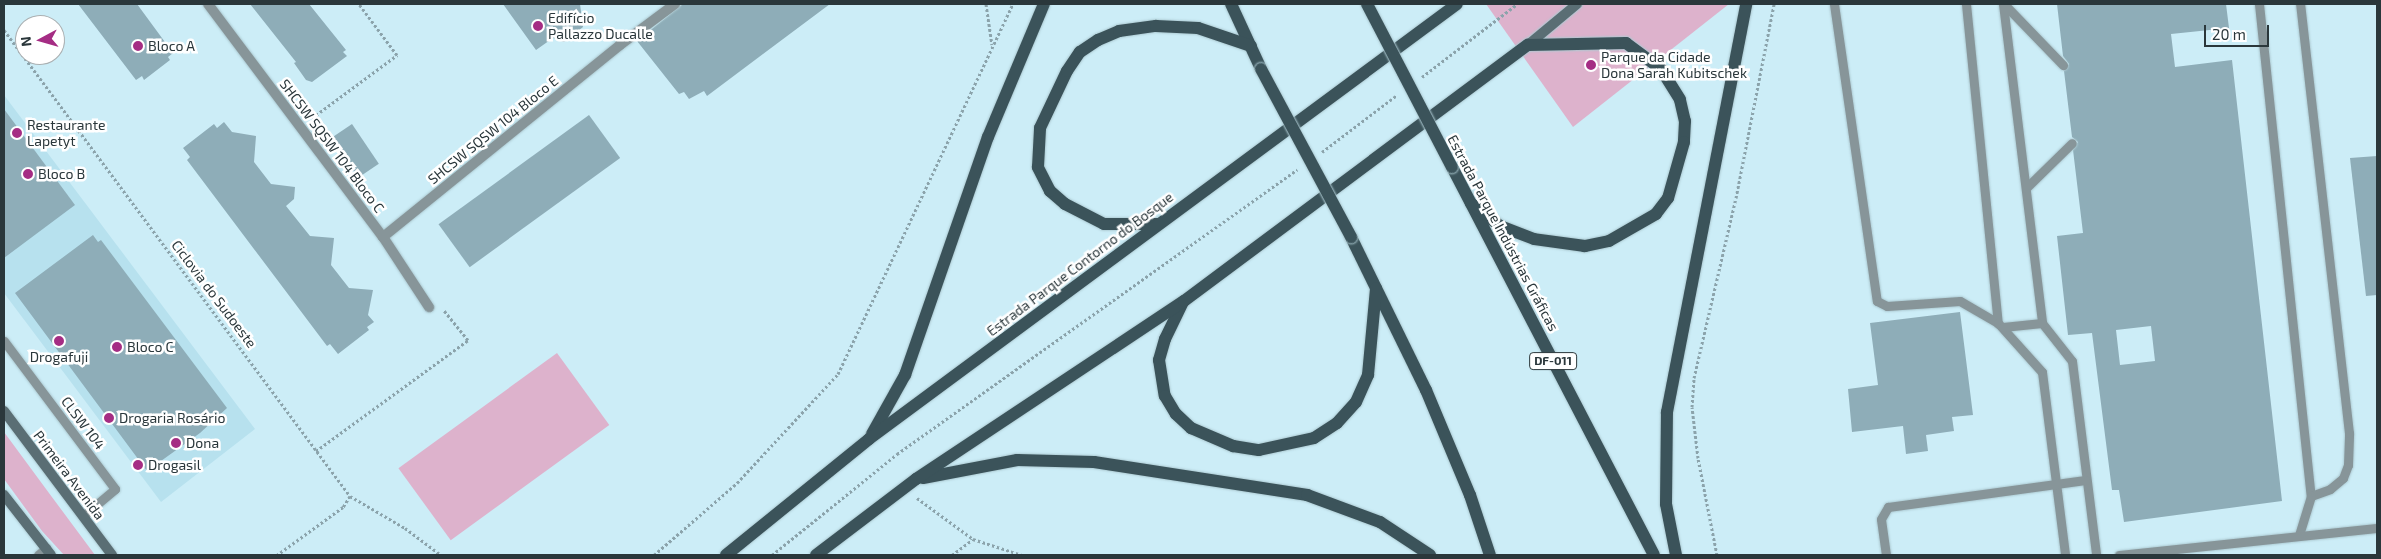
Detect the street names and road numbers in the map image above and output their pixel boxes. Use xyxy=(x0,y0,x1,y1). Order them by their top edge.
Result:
street label: SHCSW SQSW 104 Bloco E xyxy=(424,72,562,188)
street label: SHCSW SQSW 104 Bloco C xyxy=(276,76,388,216)
street label: Estrada Parque Indústrias Gráficas xyxy=(1444,132,1562,334)
street label: Estrada Parque Contorno do Bosque xyxy=(984,188,1176,340)
street label: Ciclovia do Sudoeste xyxy=(168,237,260,351)
road number: DF-011 xyxy=(1528,352,1578,371)
street label: CLSW 104 xyxy=(58,393,108,453)
street label: Primeira Avenida xyxy=(30,427,108,523)

